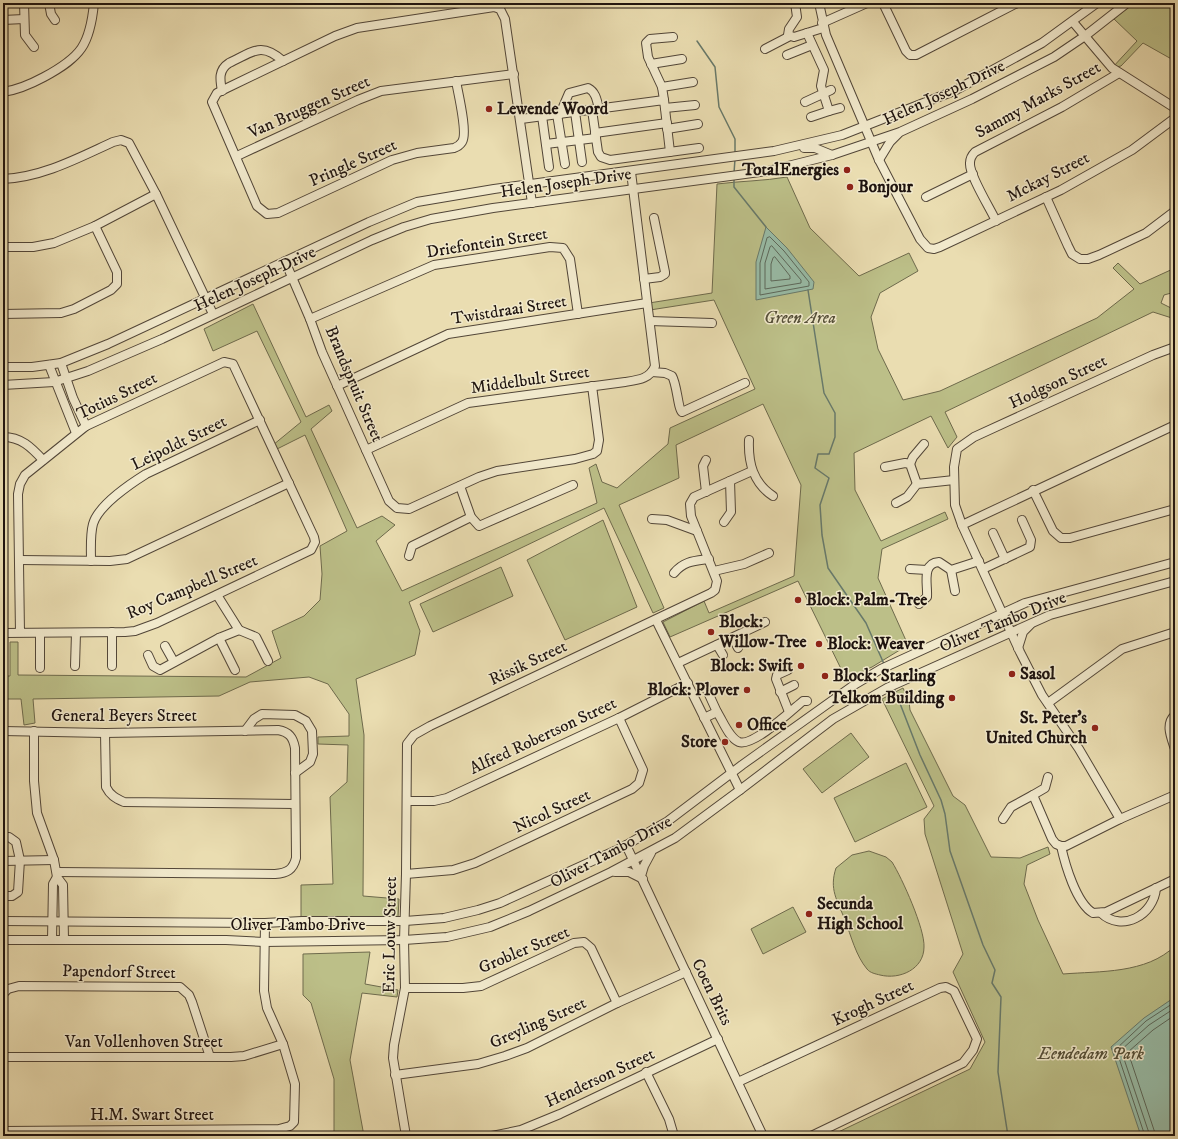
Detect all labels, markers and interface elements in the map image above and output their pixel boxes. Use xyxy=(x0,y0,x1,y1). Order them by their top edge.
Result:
street label: Helen Joseph Drive xyxy=(880,55,1008,131)
street label: Sammy Marks Street xyxy=(971,56,1105,144)
street label: Van Bruggen Street xyxy=(244,70,374,144)
place label: Lewende Woord xyxy=(497,98,609,120)
marker: Lewende Woord xyxy=(484,104,494,114)
street label: Pringle Street xyxy=(306,134,401,192)
street label: Mckay Street xyxy=(1003,146,1094,207)
place label: TotalEnergies xyxy=(741,159,839,181)
street label: Helen Joseph Drive xyxy=(499,163,633,203)
marker: TotalEnergies xyxy=(842,165,852,175)
place label: Bonjour xyxy=(858,176,913,198)
marker: Bonjour xyxy=(845,182,855,192)
street label: Driefontein Street xyxy=(425,222,550,263)
street label: Helen Joseph Drive xyxy=(191,241,319,317)
street label: Twistdraai Street xyxy=(450,290,569,330)
park label: Green Area xyxy=(764,307,836,329)
street label: Brandspruit Street xyxy=(320,323,389,446)
street label: Hodgson Street xyxy=(1005,349,1111,414)
street label: Middelbult Street xyxy=(469,361,591,399)
street label: Totius Street xyxy=(73,367,161,425)
street label: Leipoldt Street xyxy=(128,410,231,476)
street label: Roy Campbell Street xyxy=(123,549,261,624)
street label: Oliver Tambo Drive xyxy=(936,587,1070,657)
place label: Block: Palm-Tree xyxy=(806,589,927,611)
marker: Block: Palm-Tree xyxy=(793,595,803,605)
place label: Block: Willow-Tree xyxy=(718,611,807,653)
marker: Block: Willow-Tree xyxy=(706,627,716,637)
place label: Block: Weaver xyxy=(827,633,925,655)
street label: Rissik Street xyxy=(485,635,571,691)
marker: Block: Weaver xyxy=(814,639,824,649)
place label: Block: Swift xyxy=(710,655,794,677)
marker: Block: Swift xyxy=(796,661,806,671)
place label: Sasol xyxy=(1020,663,1056,685)
place label: Block: Starling xyxy=(833,665,936,687)
marker: Sasol xyxy=(1007,669,1017,679)
marker: Block: Starling xyxy=(820,671,830,681)
place label: Block: Plover xyxy=(647,679,740,701)
marker: Block: Plover xyxy=(742,685,752,695)
place label: Telkom Building xyxy=(828,687,945,709)
street label: Alfred Robertson Street xyxy=(466,692,621,780)
marker: Telkom Building xyxy=(947,693,957,703)
street label: General Beyers Street xyxy=(51,705,197,727)
place label: St. Peter's United Church xyxy=(986,707,1087,749)
place label: Office xyxy=(747,714,787,736)
marker: Office xyxy=(734,720,744,730)
marker: St. Peter's United Church xyxy=(1090,723,1100,733)
place label: Store xyxy=(681,731,717,753)
marker: Store xyxy=(720,737,730,747)
street label: Nicol Street xyxy=(510,783,594,838)
street label: Oliver Tambo Drive xyxy=(546,811,676,893)
street label: Eric Louw Street xyxy=(378,876,402,994)
place label: Secunda High School xyxy=(817,893,904,935)
marker: Secunda High School xyxy=(804,909,814,919)
street label: Oliver Tambo Drive xyxy=(231,914,365,936)
street label: Grobler Street xyxy=(475,921,573,979)
street label: Coen Brits xyxy=(686,955,738,1029)
street label: Papendorf Street xyxy=(62,960,177,984)
street label: Krogh Street xyxy=(829,974,918,1031)
street label: Greyling Street xyxy=(486,992,590,1054)
street label: Van Vollenhoven Street xyxy=(64,1031,224,1053)
street label: Henderson Street xyxy=(542,1043,659,1113)
park label: Eendedam Park xyxy=(1037,1043,1145,1065)
street label: H.M. Swart Street xyxy=(90,1104,215,1126)

